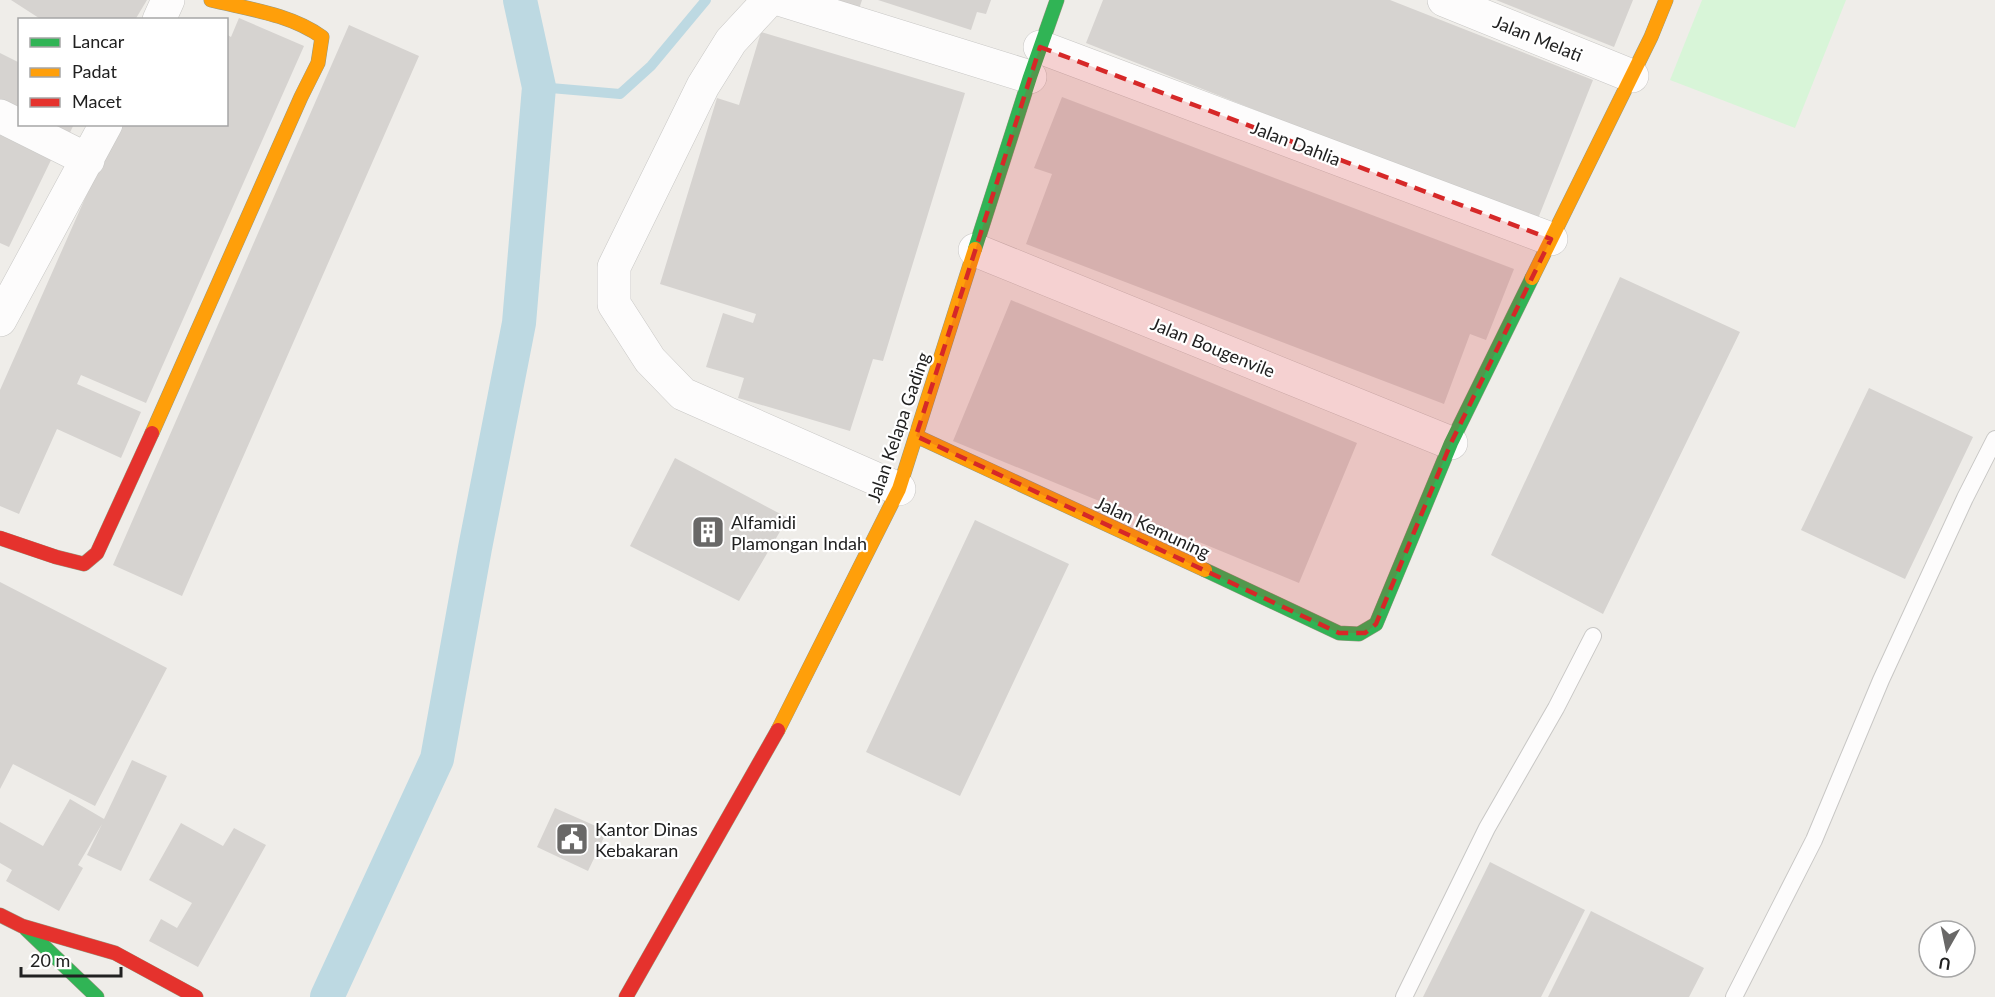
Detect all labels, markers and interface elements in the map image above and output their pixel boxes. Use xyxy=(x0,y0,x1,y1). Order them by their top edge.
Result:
street label: Jalan Melati xyxy=(1490,10,1586,66)
legend xyxy=(18,18,228,126)
text: Lancar xyxy=(72,30,125,52)
text: Padat xyxy=(72,60,117,82)
text: Macet xyxy=(72,90,122,112)
street label: Jalan Dahlia xyxy=(1248,116,1344,170)
street label: Jalan Bougenvile xyxy=(1148,312,1278,382)
street label: Jalan Kelapa Gading xyxy=(862,349,934,505)
street label: Jalan Kemuning xyxy=(1092,491,1214,563)
place label: Alfamidi Plamongan Indah xyxy=(731,511,867,554)
building icon: Alfamidi Plamongan Indah xyxy=(690,514,726,550)
place label: Kantor Dinas Kebakaran xyxy=(595,818,698,861)
public building icon: Kantor Dinas Kebakaran xyxy=(554,821,590,857)
north arrow xyxy=(1917,919,1977,979)
scale bar xyxy=(21,940,122,978)
text: 20 m xyxy=(30,949,70,971)
text: U xyxy=(1937,954,1952,975)

